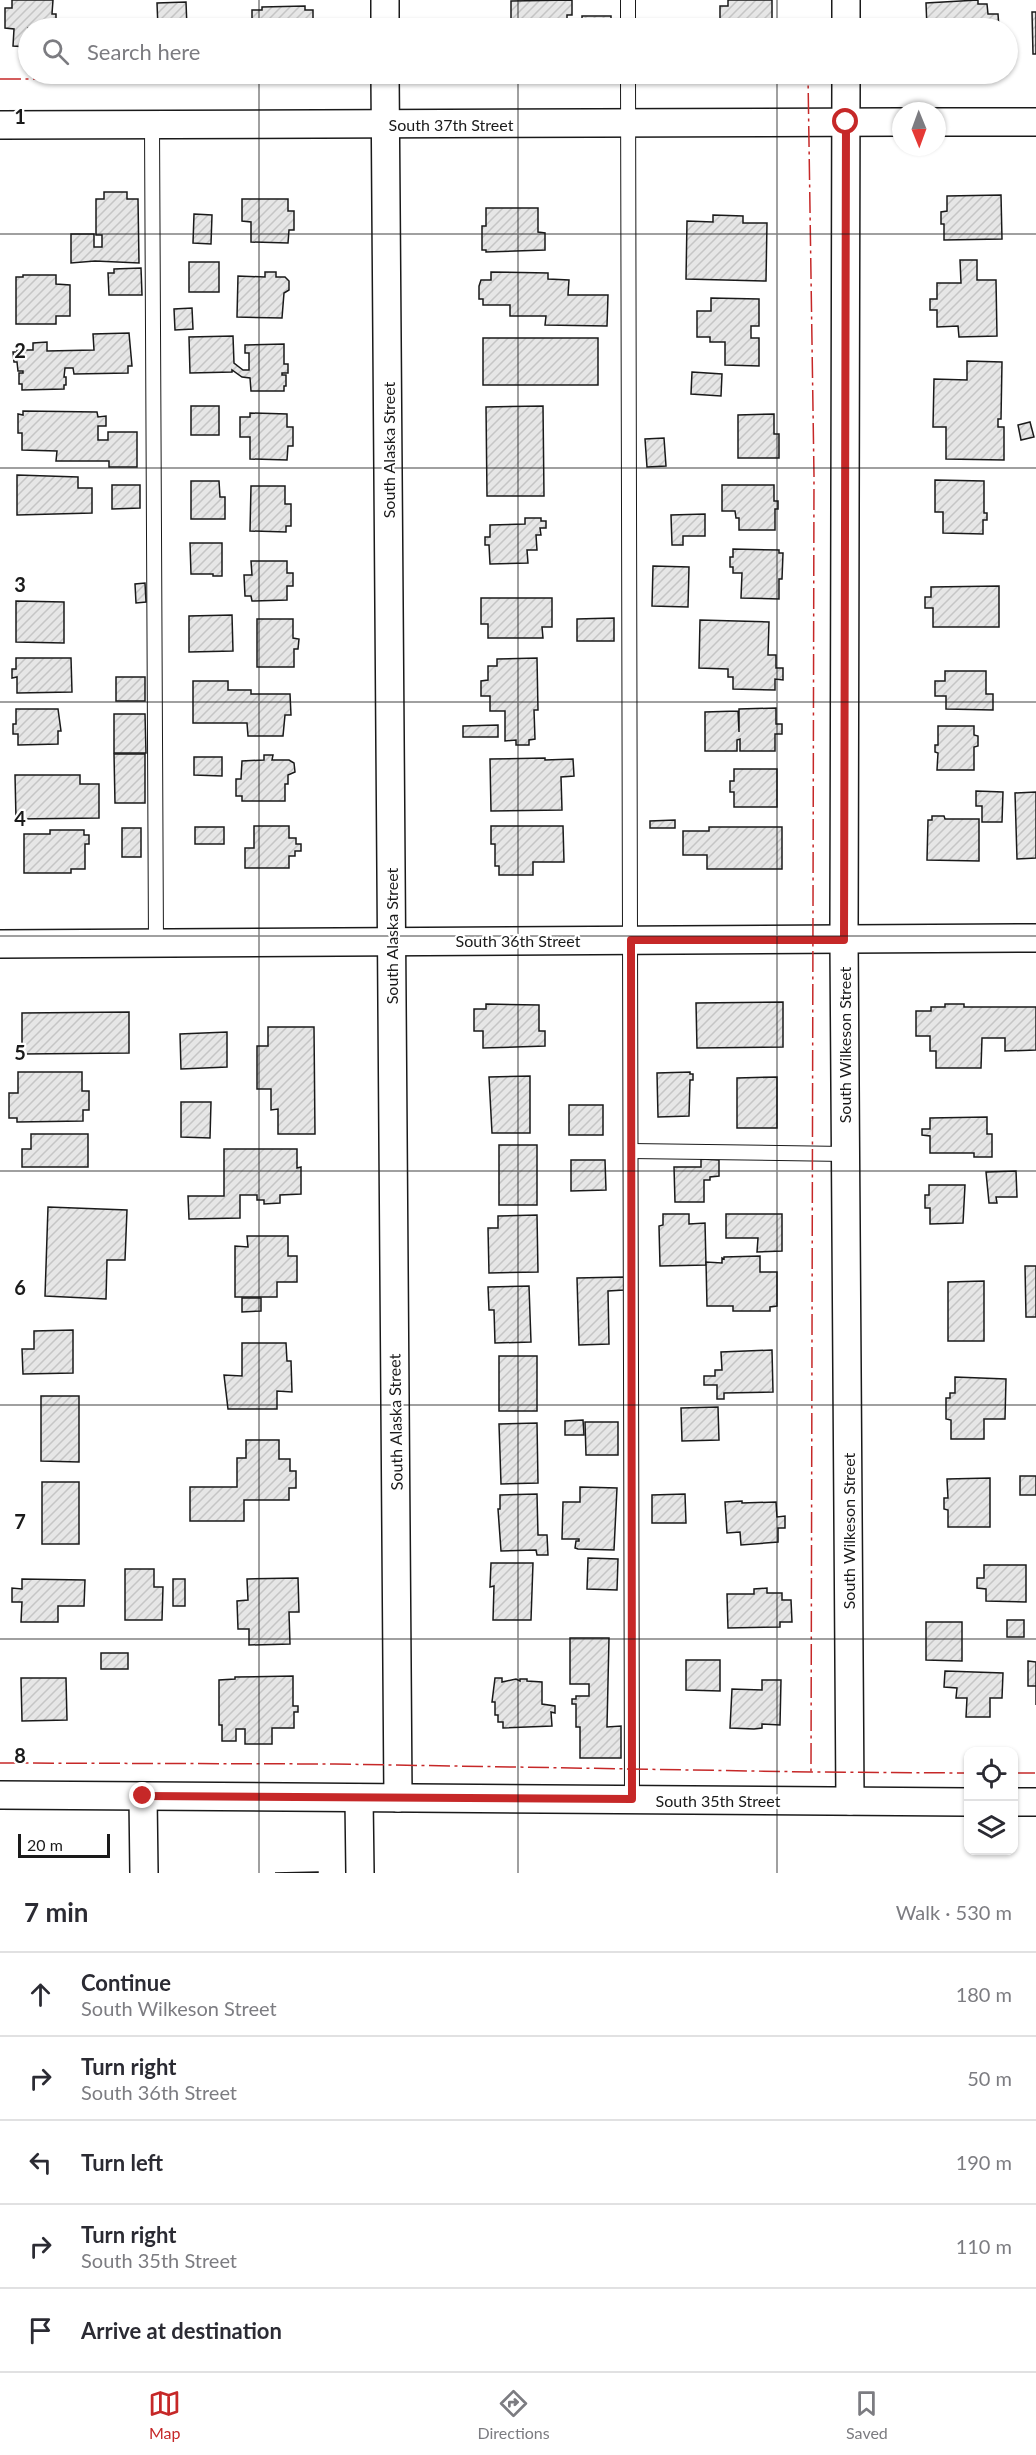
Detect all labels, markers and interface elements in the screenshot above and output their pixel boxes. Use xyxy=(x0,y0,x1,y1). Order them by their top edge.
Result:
search box xyxy=(18,18,1018,84)
icon: search xyxy=(39,35,72,68)
text: Search here xyxy=(87,38,200,65)
north arrow xyxy=(892,102,946,156)
text: 1 xyxy=(14,104,26,128)
route start xyxy=(832,108,858,134)
street label: South 37th Street xyxy=(389,115,514,134)
text: 2 xyxy=(14,338,26,362)
street label: South Alaska Street xyxy=(379,381,398,518)
text: 3 xyxy=(14,572,26,596)
text: 4 xyxy=(14,806,26,830)
street label: South Alaska Street xyxy=(382,867,401,1004)
street label: South 36th Street xyxy=(456,931,581,950)
street label: South Wilkeson Street xyxy=(835,966,854,1123)
text: 5 xyxy=(14,1040,26,1064)
text: 6 xyxy=(14,1275,26,1299)
street label: South Alaska Street xyxy=(384,1353,406,1490)
street label: South Wilkeson Street xyxy=(839,1452,858,1609)
text: 7 xyxy=(14,1509,26,1533)
text: 8 xyxy=(14,1743,26,1767)
map controls xyxy=(964,1747,1018,1855)
button: locate xyxy=(964,1747,1018,1801)
route end xyxy=(129,1782,155,1808)
street label: South 35th Street xyxy=(656,1791,781,1810)
button: layers xyxy=(964,1801,1018,1855)
scale bar xyxy=(18,1831,110,1858)
text: 20 m xyxy=(27,1835,63,1854)
text: 7 min xyxy=(24,1896,88,1928)
text: Walk · 530 m xyxy=(896,1900,1012,1924)
text: Continue xyxy=(81,1969,171,1996)
icon: ahead xyxy=(24,1978,57,2011)
text: 180 m xyxy=(956,1982,1012,2006)
text: South Wilkeson Street xyxy=(81,1996,277,2020)
text: Turn right xyxy=(81,2053,176,2080)
icon: right xyxy=(24,2062,57,2095)
text: 50 m xyxy=(967,2066,1012,2090)
text: South 36th Street xyxy=(81,2080,237,2104)
icon: left xyxy=(24,2146,57,2179)
text: Turn left xyxy=(81,2149,163,2176)
text: 190 m xyxy=(956,2150,1012,2174)
text: Turn right xyxy=(81,2221,176,2248)
icon: right xyxy=(24,2230,57,2263)
text: 110 m xyxy=(956,2234,1012,2258)
text: South 35th Street xyxy=(81,2248,237,2272)
icon: arrive xyxy=(24,2314,57,2347)
text: Arrive at destination xyxy=(81,2317,282,2344)
tab: Map xyxy=(148,2387,181,2442)
tab: Directions xyxy=(477,2387,550,2442)
tab: Saved xyxy=(846,2387,888,2442)

